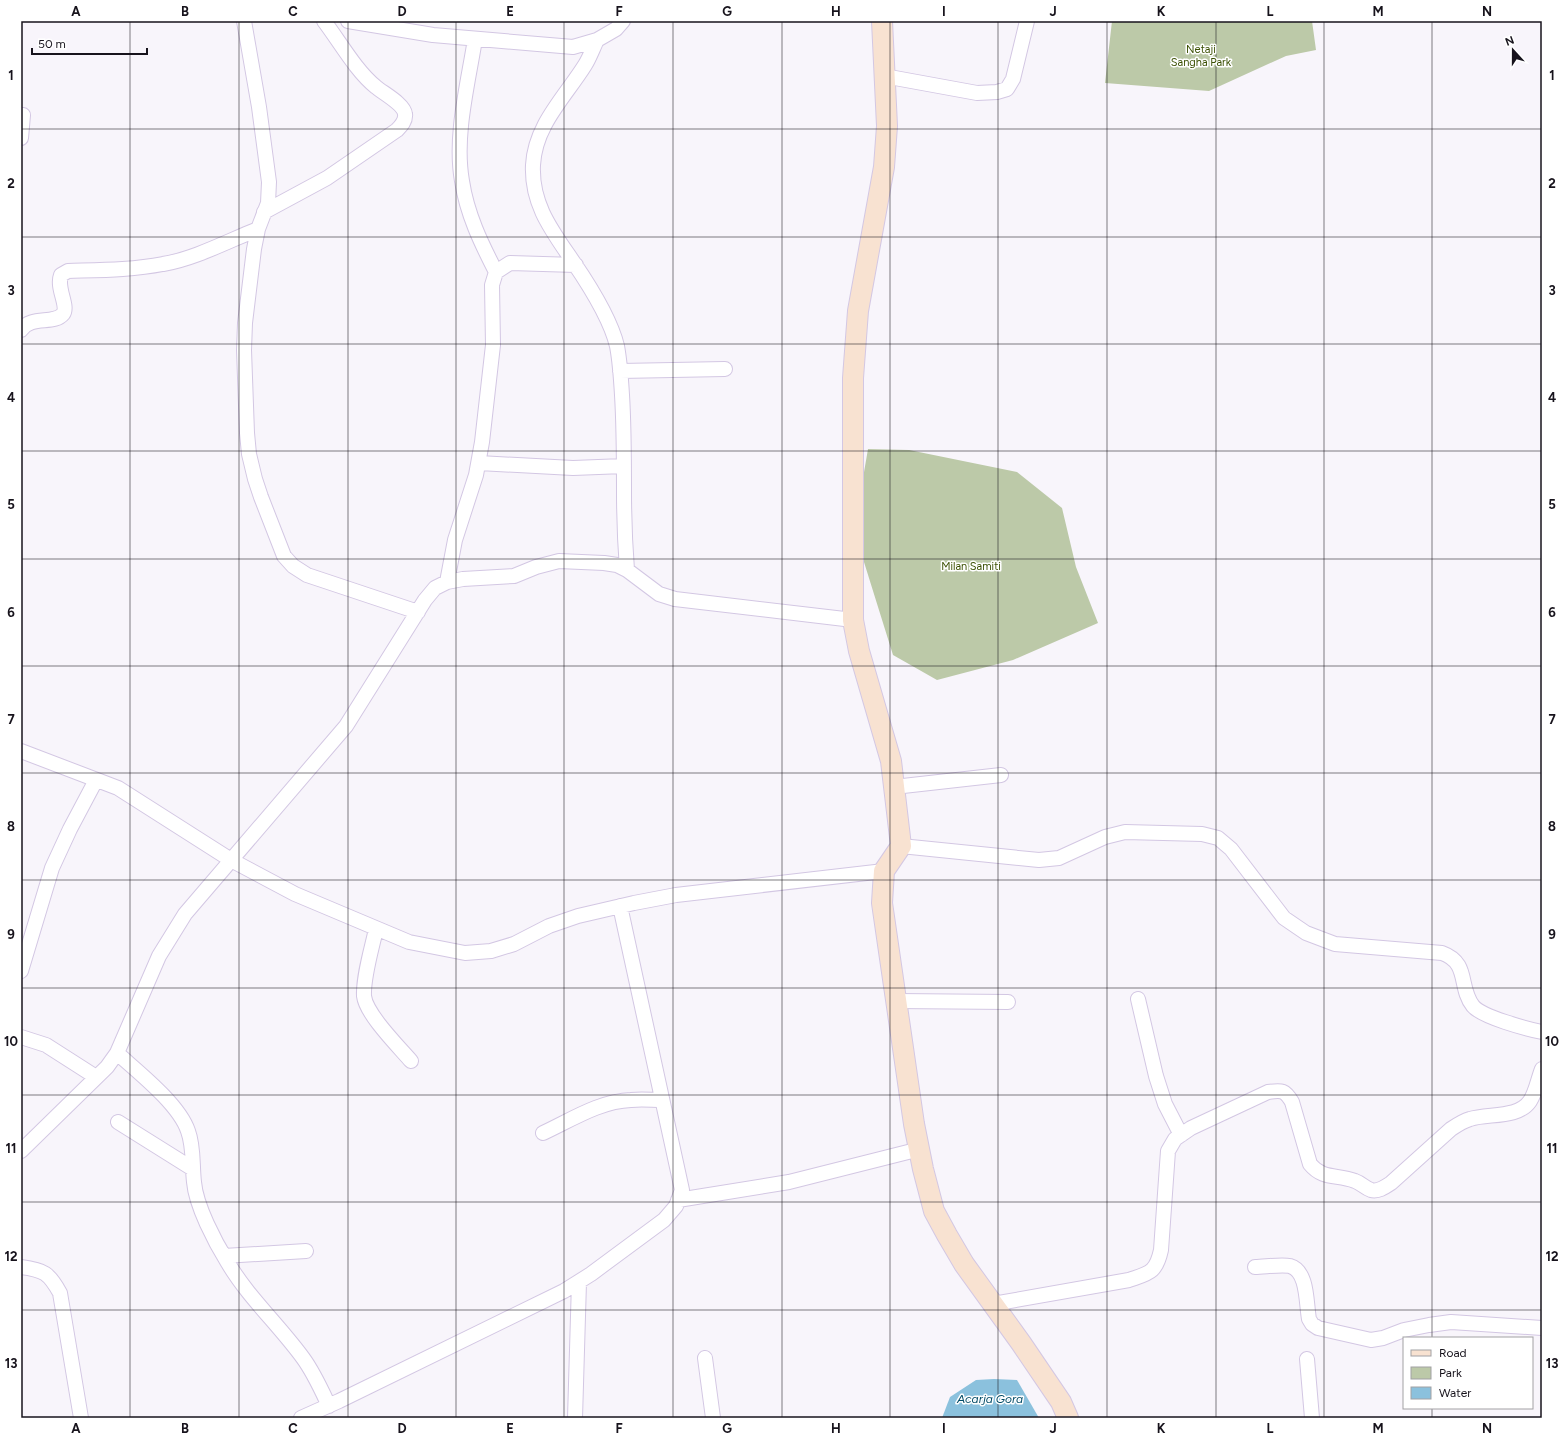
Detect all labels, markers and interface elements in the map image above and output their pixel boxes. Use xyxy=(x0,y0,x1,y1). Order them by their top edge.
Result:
text: A xyxy=(71,4,81,19)
text: B xyxy=(181,4,189,19)
text: C xyxy=(288,4,298,19)
text: D xyxy=(397,4,407,19)
text: E xyxy=(506,4,514,19)
text: F xyxy=(615,4,623,19)
text: G xyxy=(722,4,732,19)
text: H xyxy=(831,4,841,19)
text: I xyxy=(942,4,946,19)
text: J xyxy=(1049,4,1057,19)
text: K xyxy=(1157,4,1166,19)
text: L xyxy=(1267,4,1274,19)
text: M xyxy=(1372,4,1384,19)
text: N xyxy=(1482,4,1492,19)
scale bar xyxy=(32,30,147,56)
north arrow xyxy=(1493,30,1533,70)
text: N xyxy=(1503,34,1516,49)
text: 50 m xyxy=(38,37,66,51)
park label: Netaji Sangha Park xyxy=(1171,43,1232,69)
text: 1 xyxy=(8,68,14,83)
text: 1 xyxy=(1549,68,1555,83)
text: 2 xyxy=(7,176,15,191)
text: 2 xyxy=(1548,176,1556,191)
text: 3 xyxy=(7,283,15,298)
text: 3 xyxy=(1548,283,1556,298)
text: 4 xyxy=(7,390,15,405)
text: 4 xyxy=(1548,390,1556,405)
text: 5 xyxy=(7,497,15,512)
text: 5 xyxy=(1548,497,1556,512)
park label: Milan Samiti xyxy=(941,560,1001,573)
text: 6 xyxy=(7,605,15,620)
text: 6 xyxy=(1548,605,1556,620)
text: 7 xyxy=(7,712,15,727)
text: 7 xyxy=(1548,712,1556,727)
text: 8 xyxy=(7,819,15,834)
text: 8 xyxy=(1548,819,1556,834)
text: 9 xyxy=(7,927,15,942)
text: 9 xyxy=(1548,927,1556,942)
text: 10 xyxy=(4,1034,18,1049)
text: 10 xyxy=(1545,1034,1559,1049)
text: 11 xyxy=(6,1141,16,1156)
text: 11 xyxy=(1547,1141,1557,1156)
text: 12 xyxy=(4,1249,18,1264)
text: 12 xyxy=(1545,1249,1559,1264)
legend xyxy=(1403,1337,1533,1409)
text: Road xyxy=(1439,1346,1467,1360)
text: 13 xyxy=(5,1356,17,1371)
text: 13 xyxy=(1546,1356,1558,1371)
text: Park xyxy=(1439,1366,1462,1380)
text: Water xyxy=(1439,1386,1471,1400)
water label: Acarja Gora xyxy=(956,1392,1023,1406)
text: A xyxy=(71,1421,81,1436)
text: B xyxy=(181,1421,189,1436)
text: C xyxy=(288,1421,298,1436)
text: D xyxy=(397,1421,407,1436)
text: E xyxy=(506,1421,514,1436)
text: F xyxy=(615,1421,623,1436)
text: G xyxy=(722,1421,732,1436)
text: H xyxy=(831,1421,841,1436)
text: I xyxy=(942,1421,946,1436)
text: J xyxy=(1049,1421,1057,1436)
text: K xyxy=(1157,1421,1166,1436)
text: L xyxy=(1267,1421,1274,1436)
text: M xyxy=(1372,1421,1384,1436)
text: N xyxy=(1482,1421,1492,1436)

